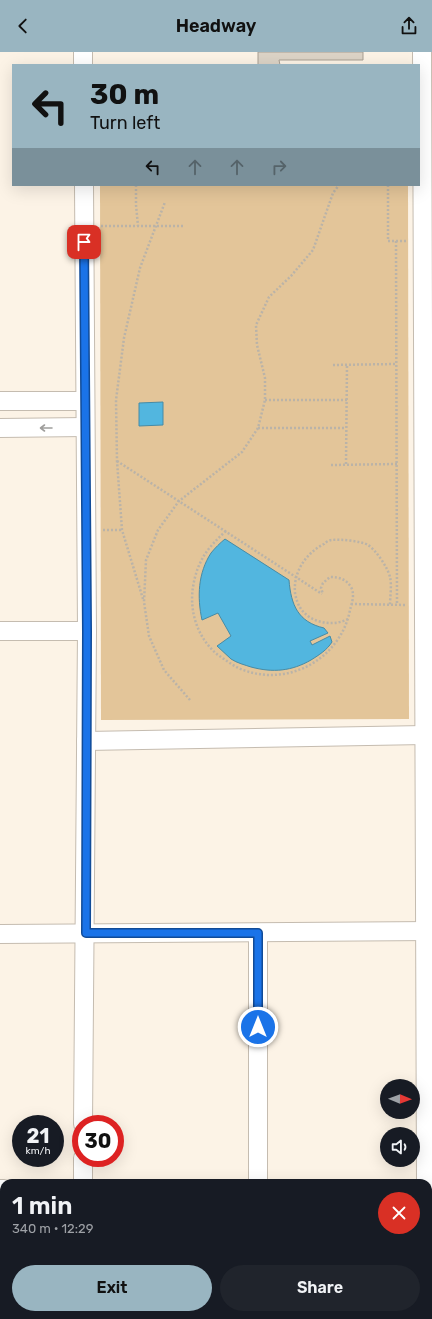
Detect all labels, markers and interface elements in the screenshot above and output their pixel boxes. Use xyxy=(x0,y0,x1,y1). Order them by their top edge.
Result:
icon: back xyxy=(12,15,34,37)
text: Headway xyxy=(176,15,256,37)
icon: share xyxy=(398,15,420,37)
text: 30 m xyxy=(90,78,159,111)
icon: left xyxy=(24,80,76,132)
text: Turn left xyxy=(90,112,160,134)
icon: left xyxy=(142,156,164,178)
icon: ahead xyxy=(184,156,206,178)
icon: ahead xyxy=(226,156,248,178)
icon: right xyxy=(268,156,290,178)
pin xyxy=(67,225,101,259)
icon: arrive xyxy=(73,231,95,253)
one-way arrow xyxy=(40,424,53,432)
position arrow xyxy=(237,1006,279,1048)
north arrow xyxy=(380,1079,420,1119)
map controls xyxy=(380,1079,420,1167)
speed limit sign: 30 xyxy=(72,1115,124,1167)
text: 21 xyxy=(27,1124,49,1148)
button: sound xyxy=(380,1127,420,1167)
text: km/h xyxy=(26,1145,50,1157)
text: 1 min xyxy=(12,1192,72,1220)
button: close xyxy=(378,1192,420,1234)
text: 340 m · 12:29 xyxy=(12,1221,93,1236)
button: Exit xyxy=(12,1265,212,1311)
button: Share xyxy=(220,1265,420,1311)

